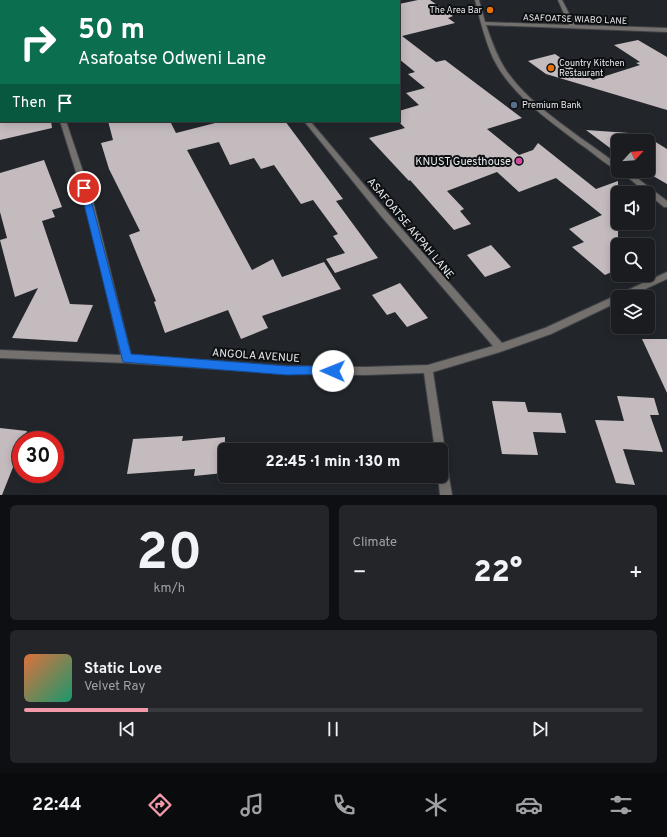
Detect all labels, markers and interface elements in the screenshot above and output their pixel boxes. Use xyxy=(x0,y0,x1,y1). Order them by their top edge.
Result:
place label: The Area Bar xyxy=(430,5,482,16)
marker: The Area Bar xyxy=(485,5,495,15)
street label: ASAFOATSE WIABO LANE xyxy=(523,12,627,27)
text: 50 m xyxy=(78,13,145,49)
icon: right xyxy=(12,16,64,68)
text: Asafoatse Odweni Lane xyxy=(78,48,266,71)
place label: Country Kitchen Restaurant xyxy=(559,58,625,79)
marker: Country Kitchen Restaurant xyxy=(546,63,556,73)
icon: arrive xyxy=(54,92,76,114)
text: Then xyxy=(12,94,46,113)
marker: Premium Bank xyxy=(509,100,519,110)
place label: Premium Bank xyxy=(522,100,582,111)
north arrow xyxy=(611,134,655,178)
map controls xyxy=(611,134,655,334)
place label: KNUST Guesthouse xyxy=(415,155,511,169)
marker: KNUST Guesthouse xyxy=(514,156,524,166)
pin xyxy=(67,171,101,205)
street label: ASAFOATSE AKPAH LANE xyxy=(364,175,457,282)
icon: arrive xyxy=(73,177,95,199)
button: sound xyxy=(611,186,655,230)
button: search xyxy=(611,238,655,282)
button: layers xyxy=(611,290,655,334)
street label: ANGOLA AVENUE xyxy=(212,346,300,366)
position arrow xyxy=(312,350,354,392)
speed limit sign: 30 xyxy=(12,431,64,483)
text: 22:45 · 1 min · 130 m xyxy=(266,453,400,472)
text: 20 xyxy=(136,522,202,588)
text: Climate xyxy=(353,535,397,551)
text: 22° xyxy=(473,555,522,592)
text: − xyxy=(353,560,367,587)
text: + xyxy=(629,560,643,587)
text: km/h xyxy=(153,581,185,597)
text: Static Love xyxy=(84,660,162,679)
text: Velvet Ray xyxy=(84,679,145,695)
icon: previous xyxy=(116,718,138,740)
icon: pause xyxy=(322,718,344,740)
icon: next xyxy=(529,718,551,740)
icon: directions xyxy=(146,791,174,819)
icon: music xyxy=(238,791,266,819)
icon: phone xyxy=(330,791,358,819)
icon: climate xyxy=(422,791,450,819)
icon: car xyxy=(515,791,543,819)
icon: filters xyxy=(607,791,635,819)
text: 22:44 xyxy=(32,794,82,817)

